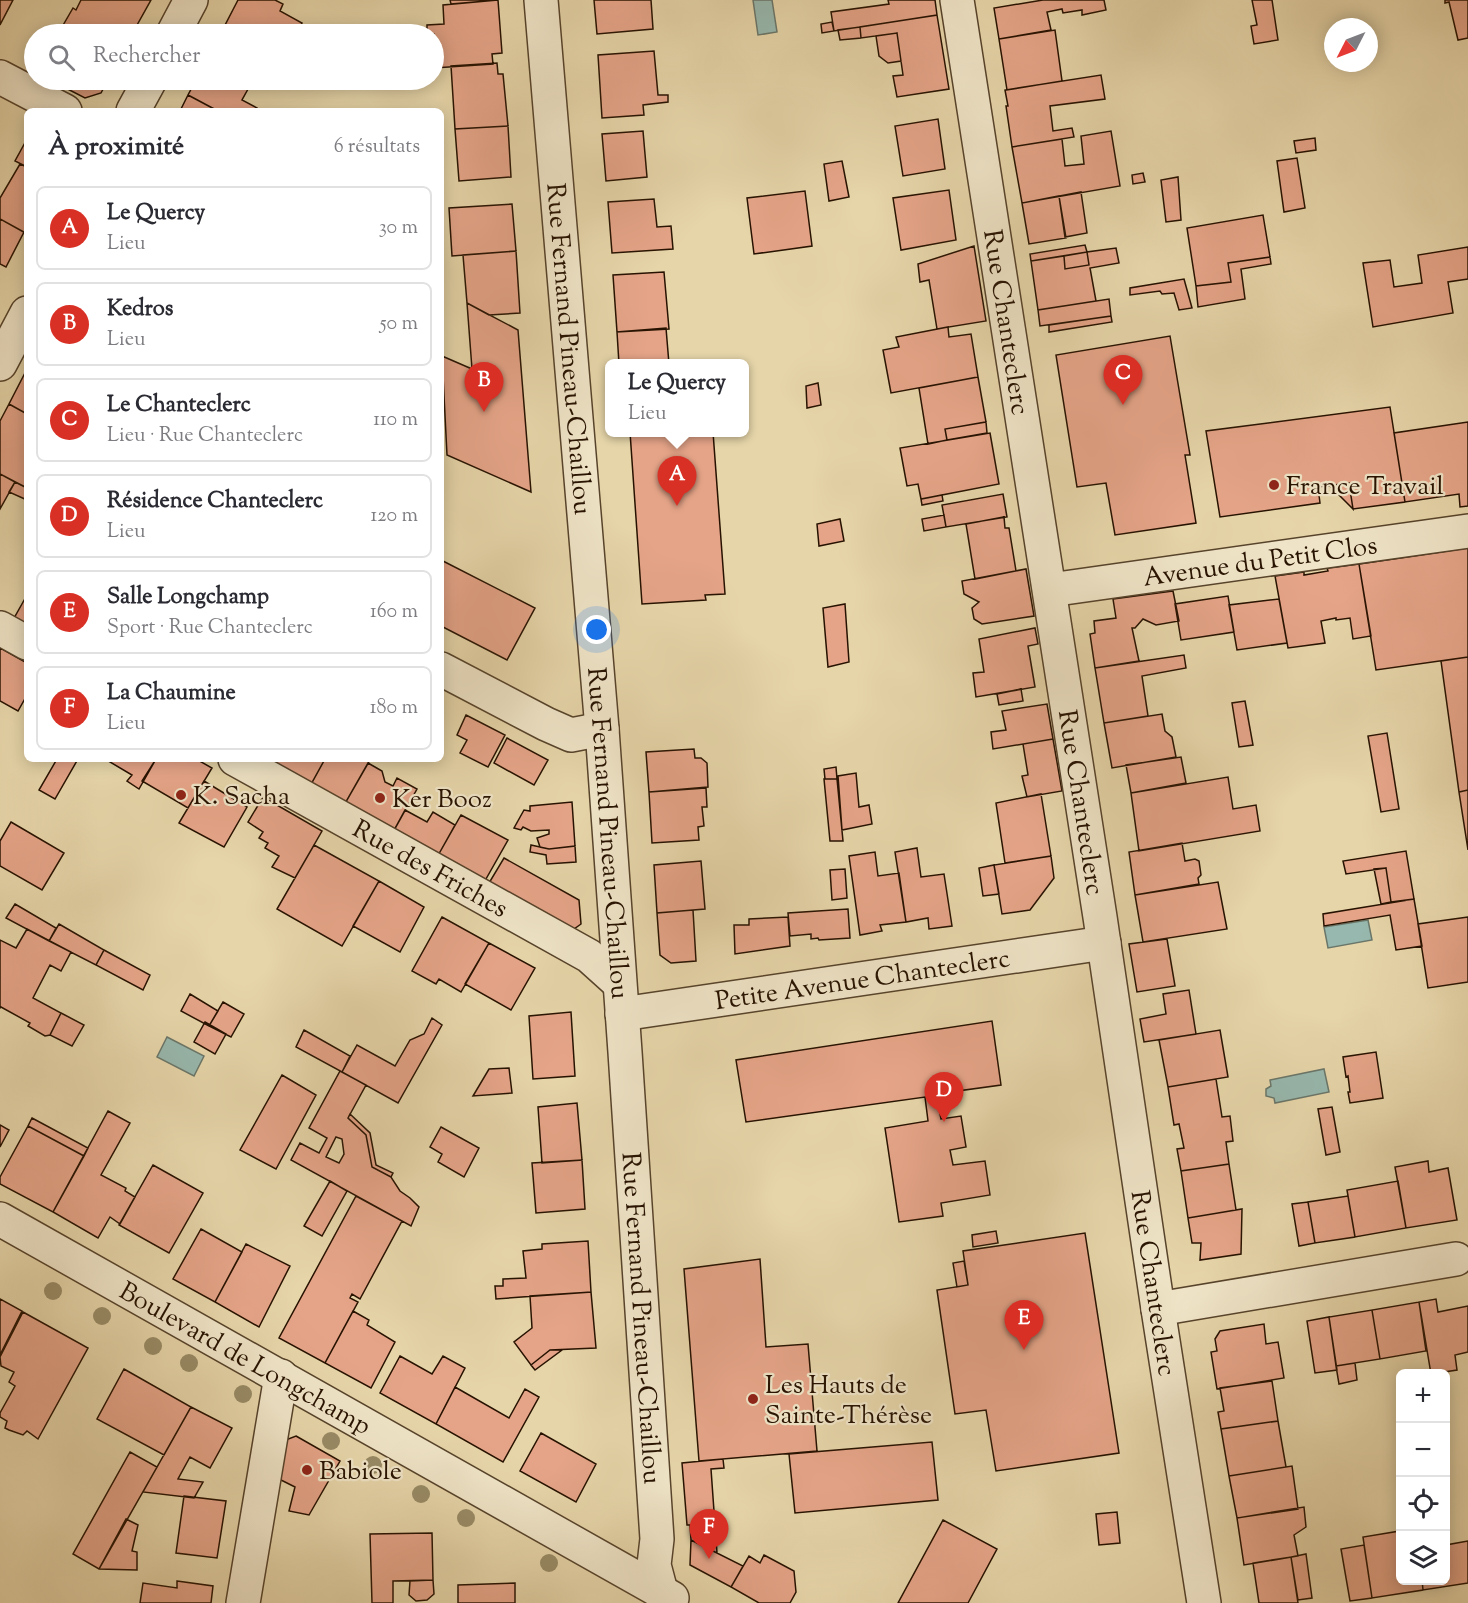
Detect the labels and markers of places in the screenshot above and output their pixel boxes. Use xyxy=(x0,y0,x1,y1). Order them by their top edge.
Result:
pin: C xyxy=(1104,356,1142,405)
pin: B xyxy=(464,362,504,412)
pin: A xyxy=(658,456,696,506)
place label: France Travail xyxy=(1286,469,1444,506)
marker: France Travail xyxy=(1267,478,1281,492)
place label: K. Sacha xyxy=(193,779,290,816)
place label: Ker Booz xyxy=(392,782,492,819)
marker: K. Sacha xyxy=(174,788,188,802)
marker: Ker Booz xyxy=(373,791,387,805)
pin: D xyxy=(924,1072,964,1122)
pin: E xyxy=(1004,1300,1044,1350)
place label: Les Hauts de Sainte-Thérèse xyxy=(765,1368,932,1435)
marker: Les Hauts de Sainte-Thérèse xyxy=(746,1392,760,1406)
place label: Babiole xyxy=(319,1454,402,1491)
marker: Babiole xyxy=(300,1463,314,1477)
pin: F xyxy=(690,1510,728,1559)

